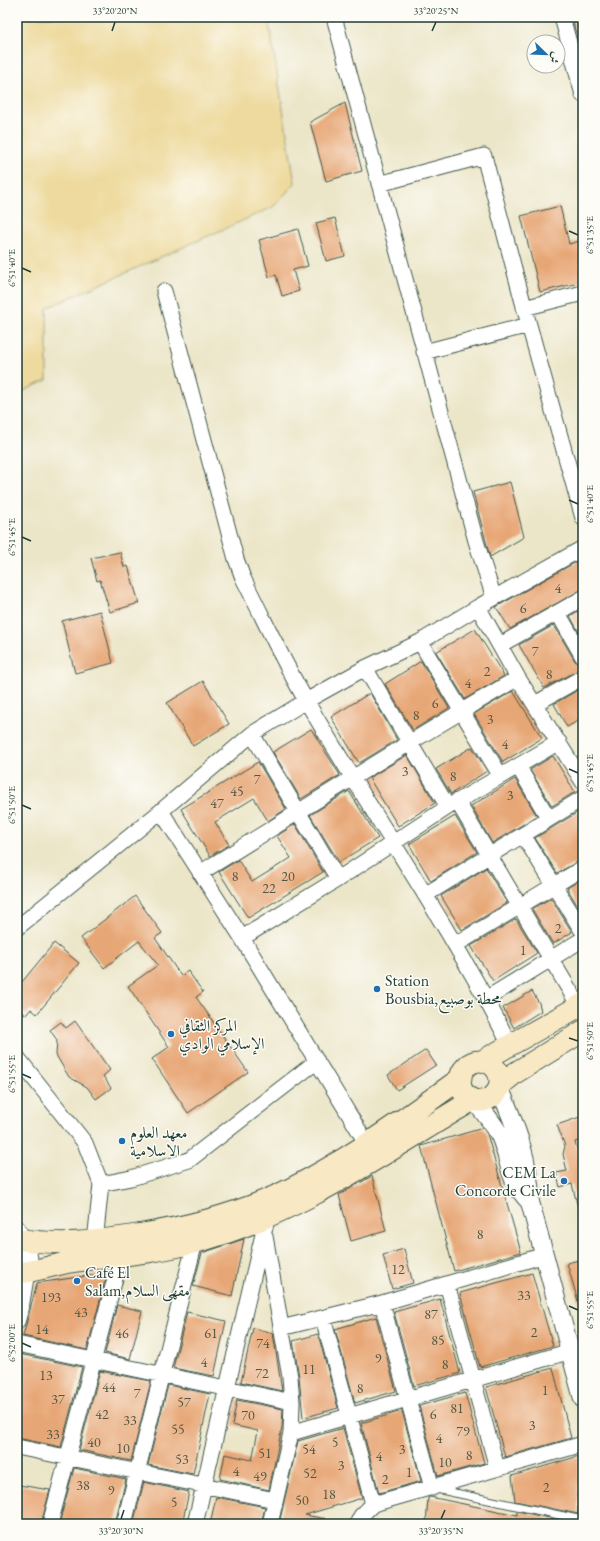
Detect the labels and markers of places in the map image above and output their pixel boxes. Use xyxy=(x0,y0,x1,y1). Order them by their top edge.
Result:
place label: Station Bousbia,محطة بوصبيع xyxy=(385,970,502,1014)
marker: Station Bousbia,محطة بوصبيع xyxy=(372,984,382,994)
place label: المركز الثقافي الإسلامي الوادي xyxy=(179,1015,265,1056)
marker: المركز الثقافي الإسلامي الوادي xyxy=(166,1029,176,1039)
place label: معهد العلوم الاسلامية xyxy=(130,1122,188,1161)
marker: معهد العلوم الاسلامية xyxy=(117,1136,127,1146)
place label: CEM La Concorde Civile xyxy=(455,1162,557,1201)
marker: CEM La Concorde Civile xyxy=(559,1176,569,1186)
place label: Café El Salam,مقهى السلام xyxy=(85,1262,190,1305)
marker: Café El Salam,مقهى السلام xyxy=(72,1276,82,1286)

